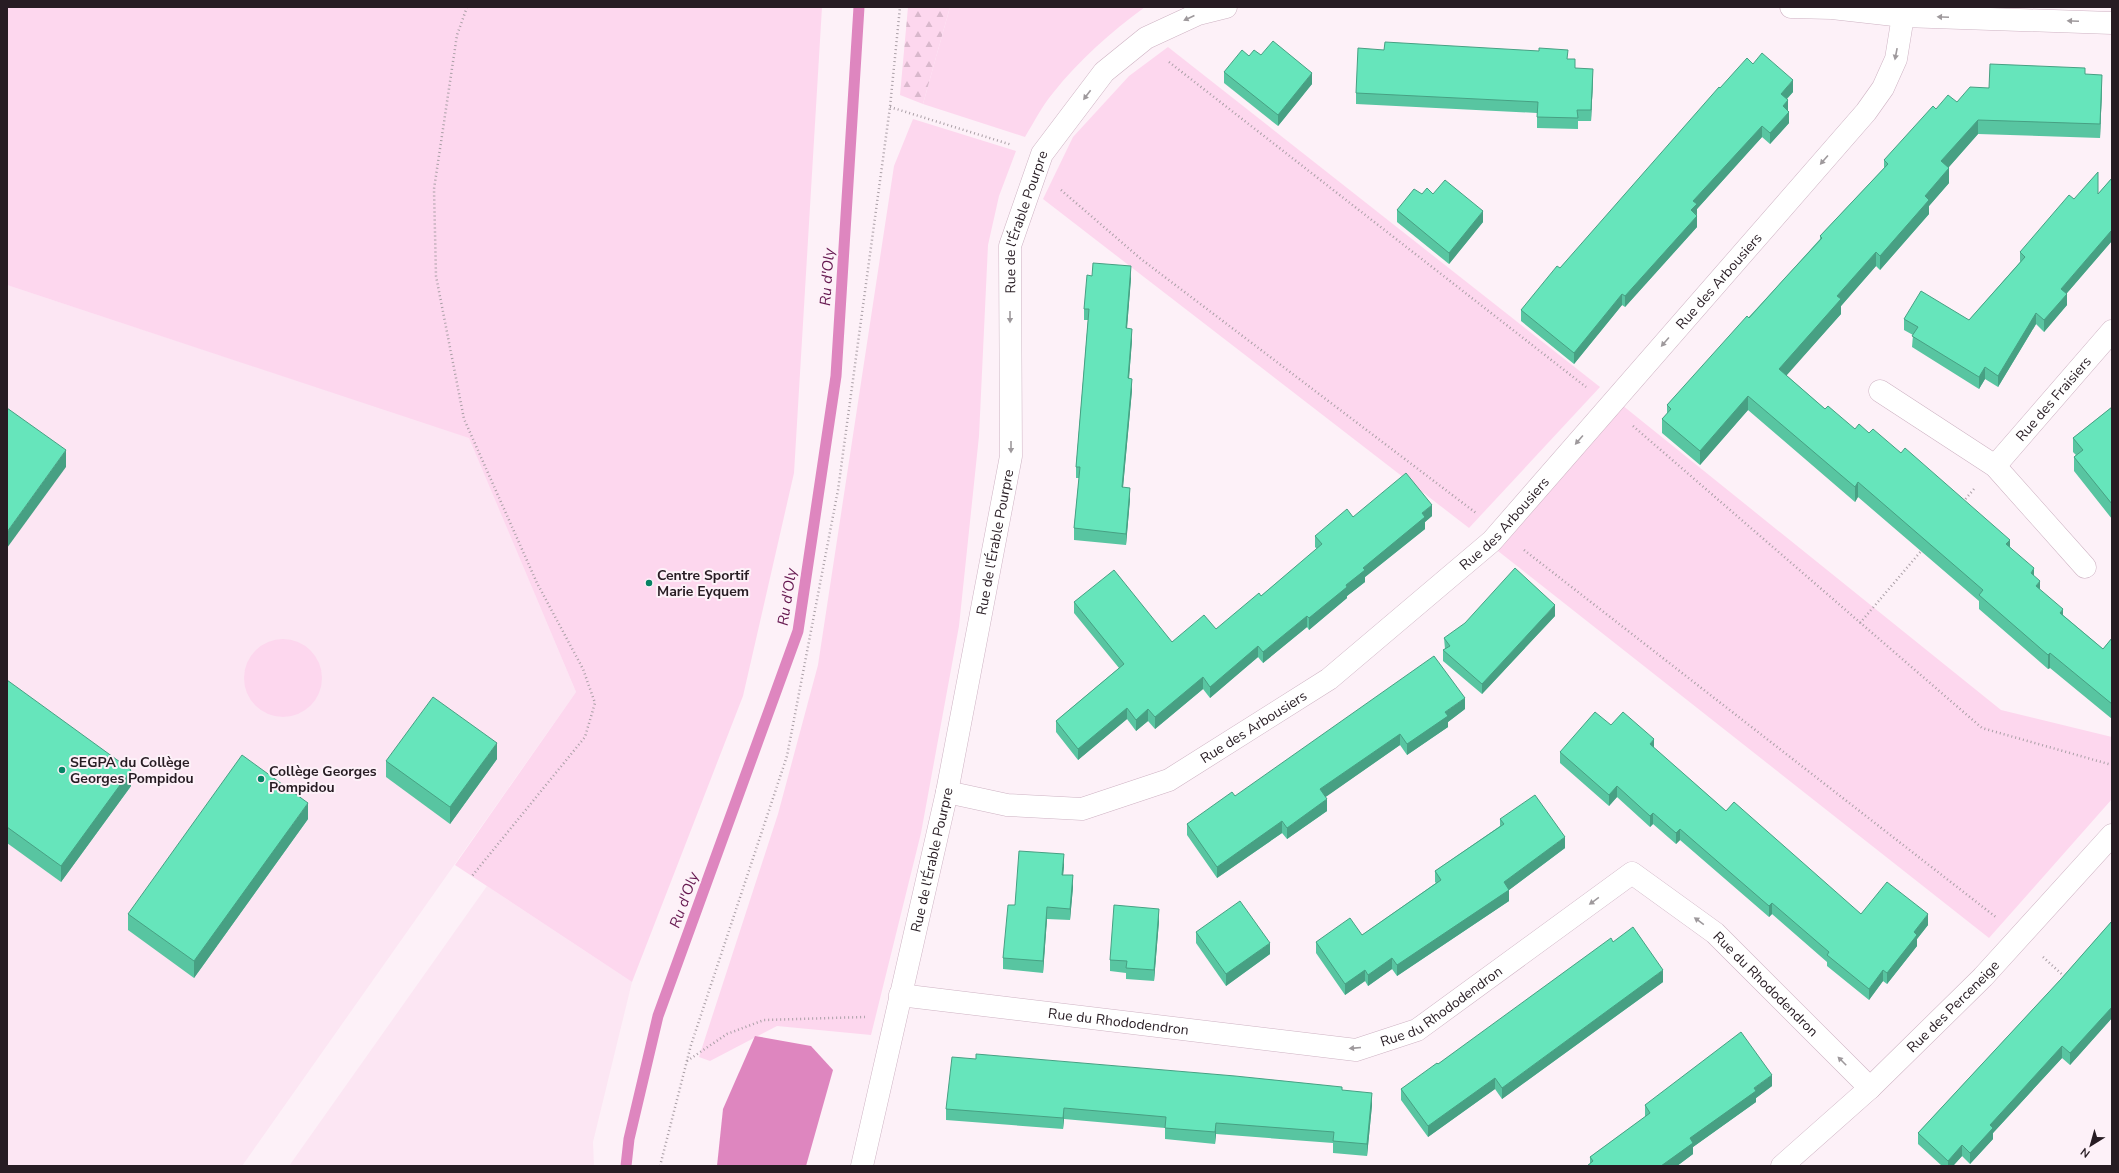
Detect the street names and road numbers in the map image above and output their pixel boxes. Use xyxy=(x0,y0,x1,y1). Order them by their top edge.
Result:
street label: Rue de l'Érable Pourpre xyxy=(1001,148,1052,294)
street label: Rue des Arbousiers xyxy=(1672,229,1767,334)
street label: Rue des Fraisiers xyxy=(2012,352,2096,446)
street label: Rue de l'Érable Pourpre xyxy=(972,468,1018,617)
street label: Rue des Arbousiers xyxy=(1455,473,1554,575)
street label: Rue des Arbousiers xyxy=(1197,686,1311,768)
street label: Rue de l'Érable Pourpre xyxy=(906,786,958,934)
street label: Rue du Rhododendron xyxy=(1709,927,1822,1041)
street label: Rue des Perceneige xyxy=(1903,956,2004,1057)
street label: Rue du Rhododendron xyxy=(1378,962,1506,1051)
street label: Rue du Rhododendron xyxy=(1047,1004,1190,1040)

